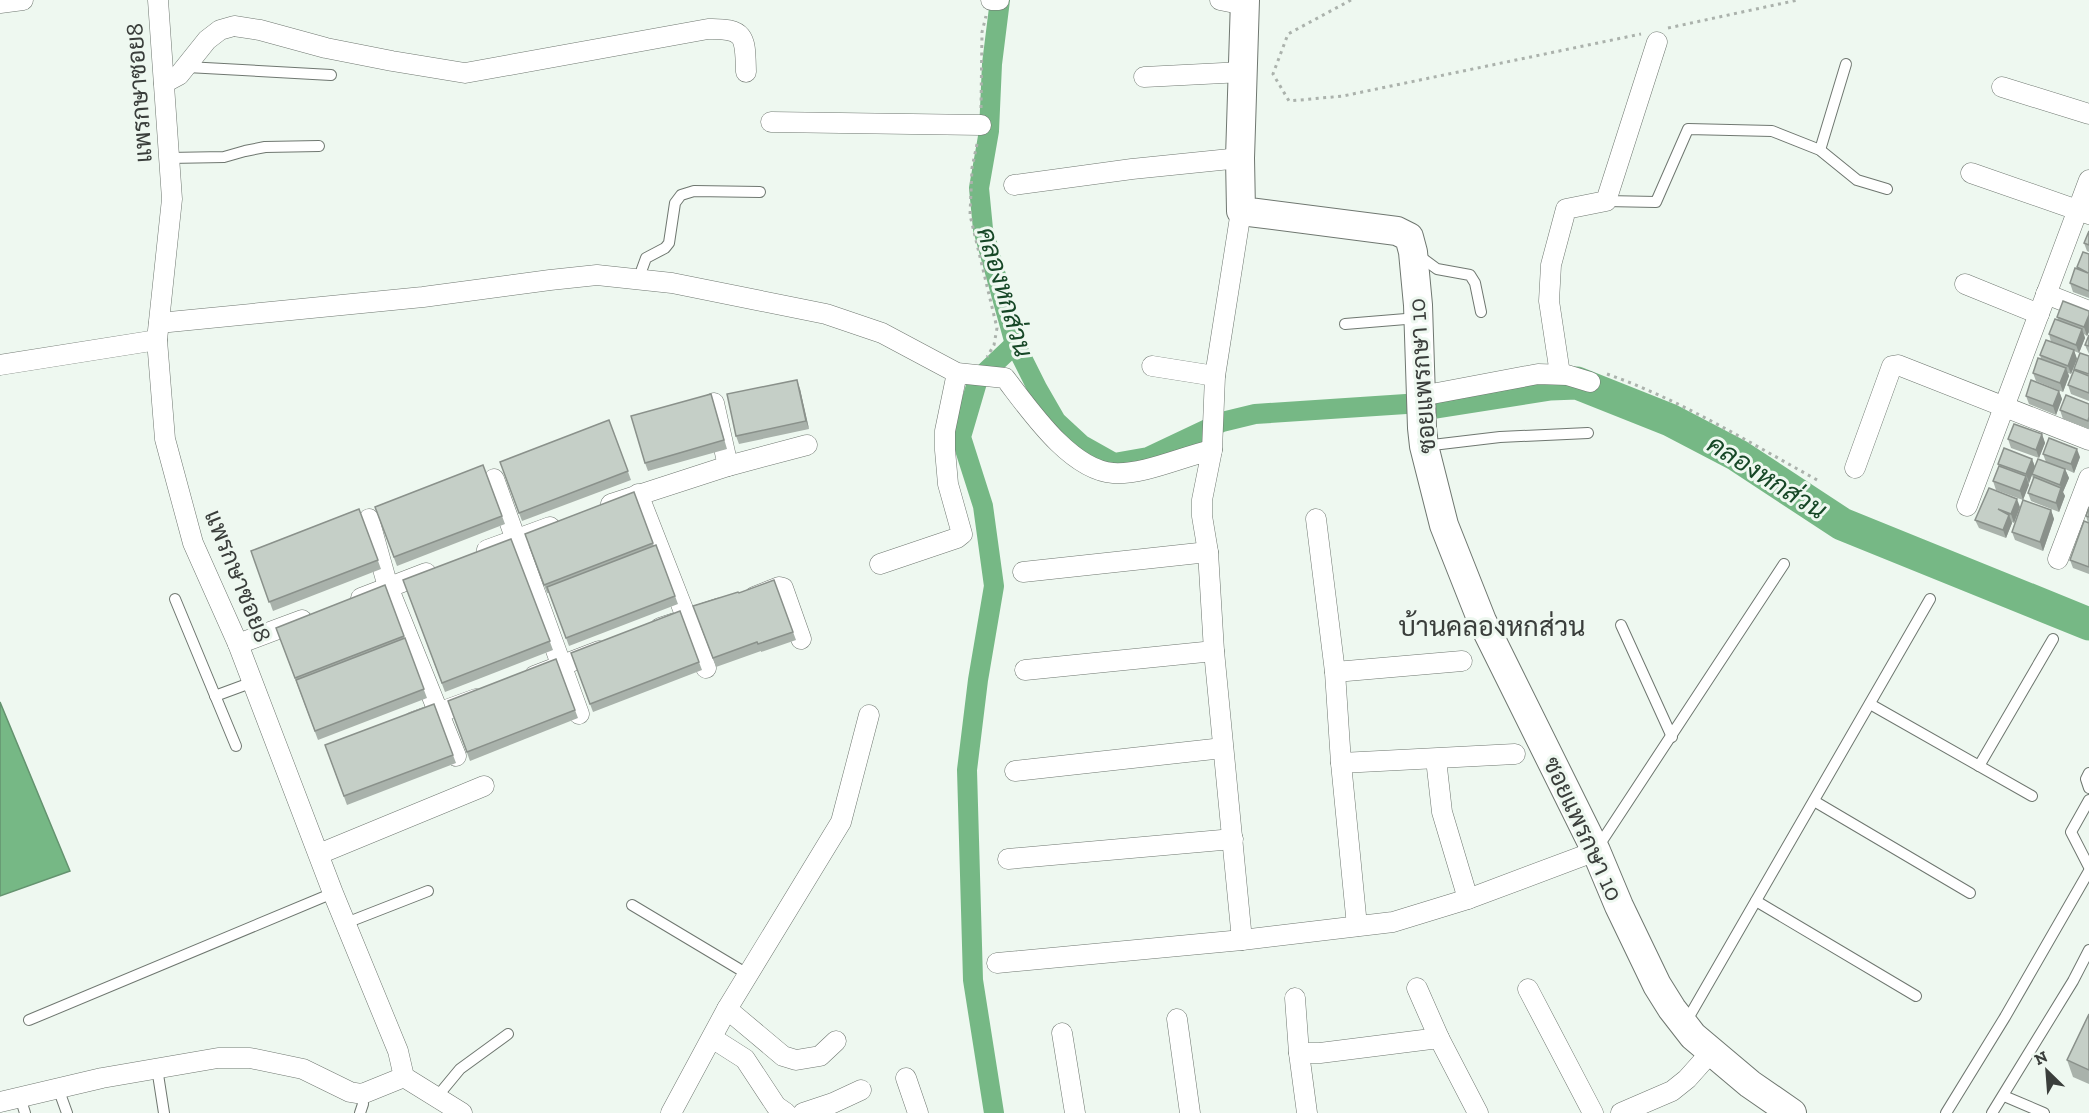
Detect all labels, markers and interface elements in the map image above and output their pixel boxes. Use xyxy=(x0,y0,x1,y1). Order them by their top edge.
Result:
street label: แพรกษาซอย8 xyxy=(119,22,158,164)
water label: คลองหกส่วน xyxy=(970,223,1040,361)
street label: ซอยแพรกษา 10 xyxy=(1402,297,1441,455)
water label: คลองหกส่วน xyxy=(1702,428,1833,526)
street label: แพรกษาซอย8 xyxy=(199,505,278,646)
district label: บ้านคลองหกส่วน xyxy=(1398,609,1586,643)
street label: ซอยแพรกษา 10 xyxy=(1537,752,1629,905)
north arrow xyxy=(2017,1041,2077,1101)
text: N xyxy=(2031,1047,2050,1069)

